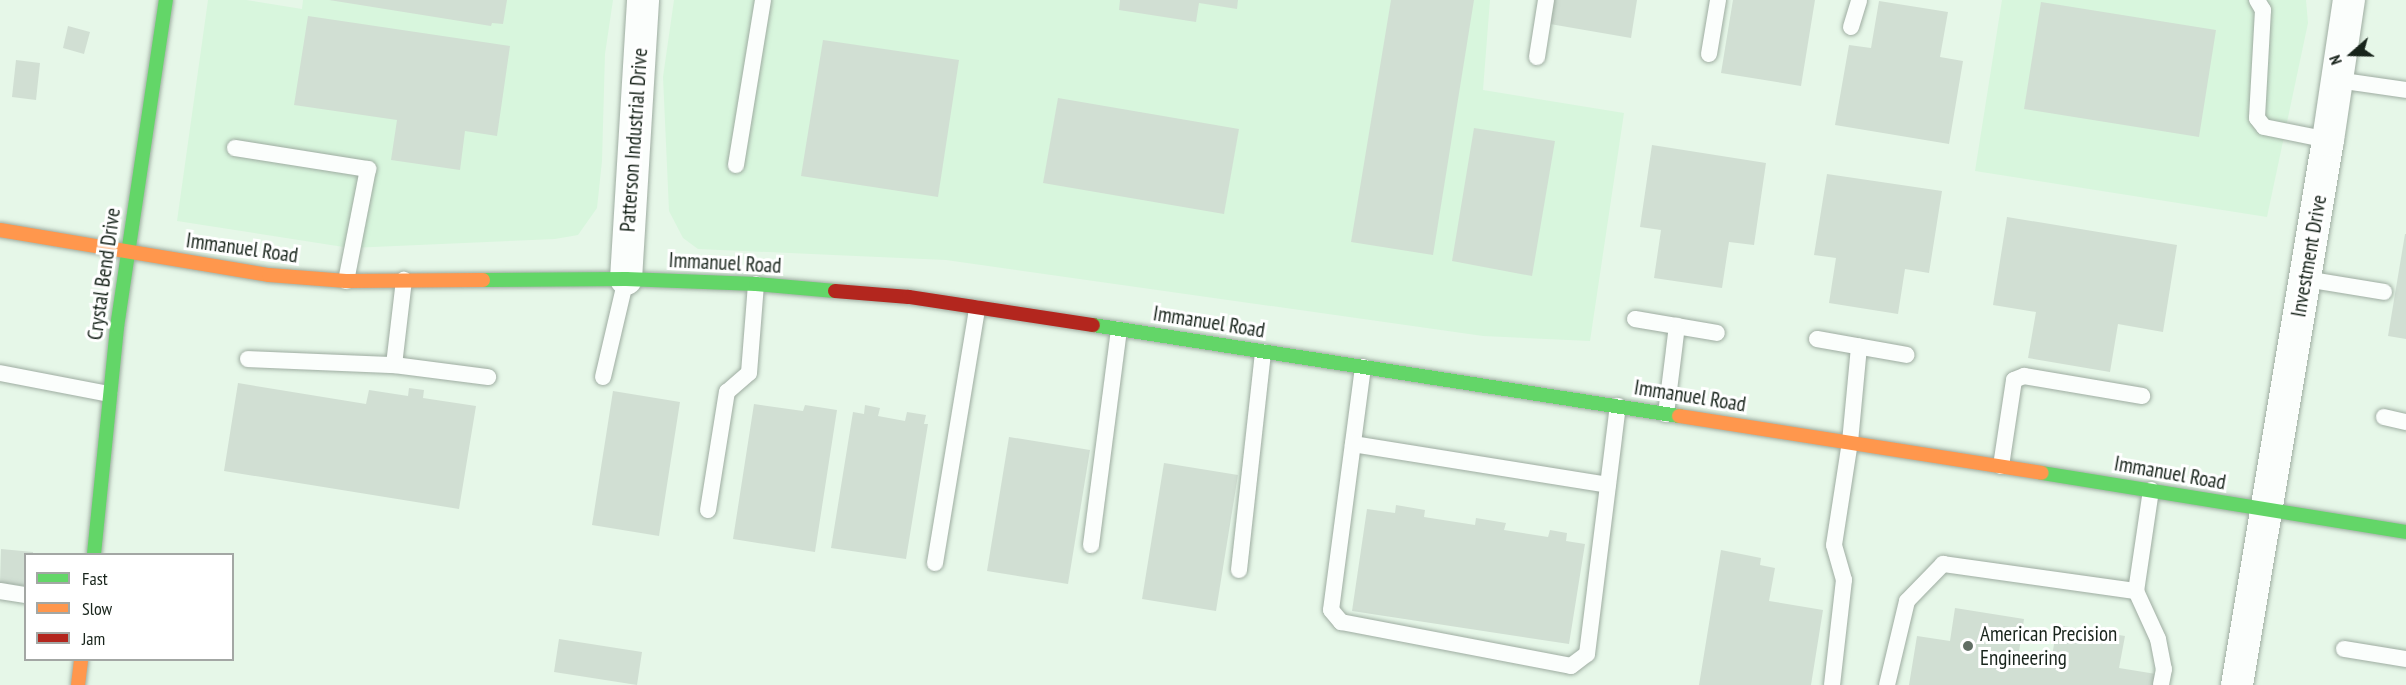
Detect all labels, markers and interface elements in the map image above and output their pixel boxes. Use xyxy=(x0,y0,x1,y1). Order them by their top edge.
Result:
north arrow xyxy=(2322,24,2382,84)
street label: Patterson Industrial Drive xyxy=(615,47,653,233)
text: N xyxy=(2324,53,2346,68)
street label: Investment Drive xyxy=(2286,193,2332,319)
street label: Crystal Bend Drive xyxy=(82,206,126,342)
street label: Immanuel Road xyxy=(184,228,300,268)
street label: Immanuel Road xyxy=(668,247,782,279)
street label: Immanuel Road xyxy=(1151,301,1267,343)
street label: Immanuel Road xyxy=(1632,375,1748,417)
street label: Immanuel Road xyxy=(2112,451,2228,495)
legend xyxy=(24,553,234,661)
text: Fast xyxy=(82,567,108,590)
text: Slow xyxy=(82,597,112,620)
place label: American Precision Engineering xyxy=(1980,621,2117,671)
text: Jam xyxy=(82,627,105,650)
marker: American Precision Engineering xyxy=(1961,639,1975,653)

